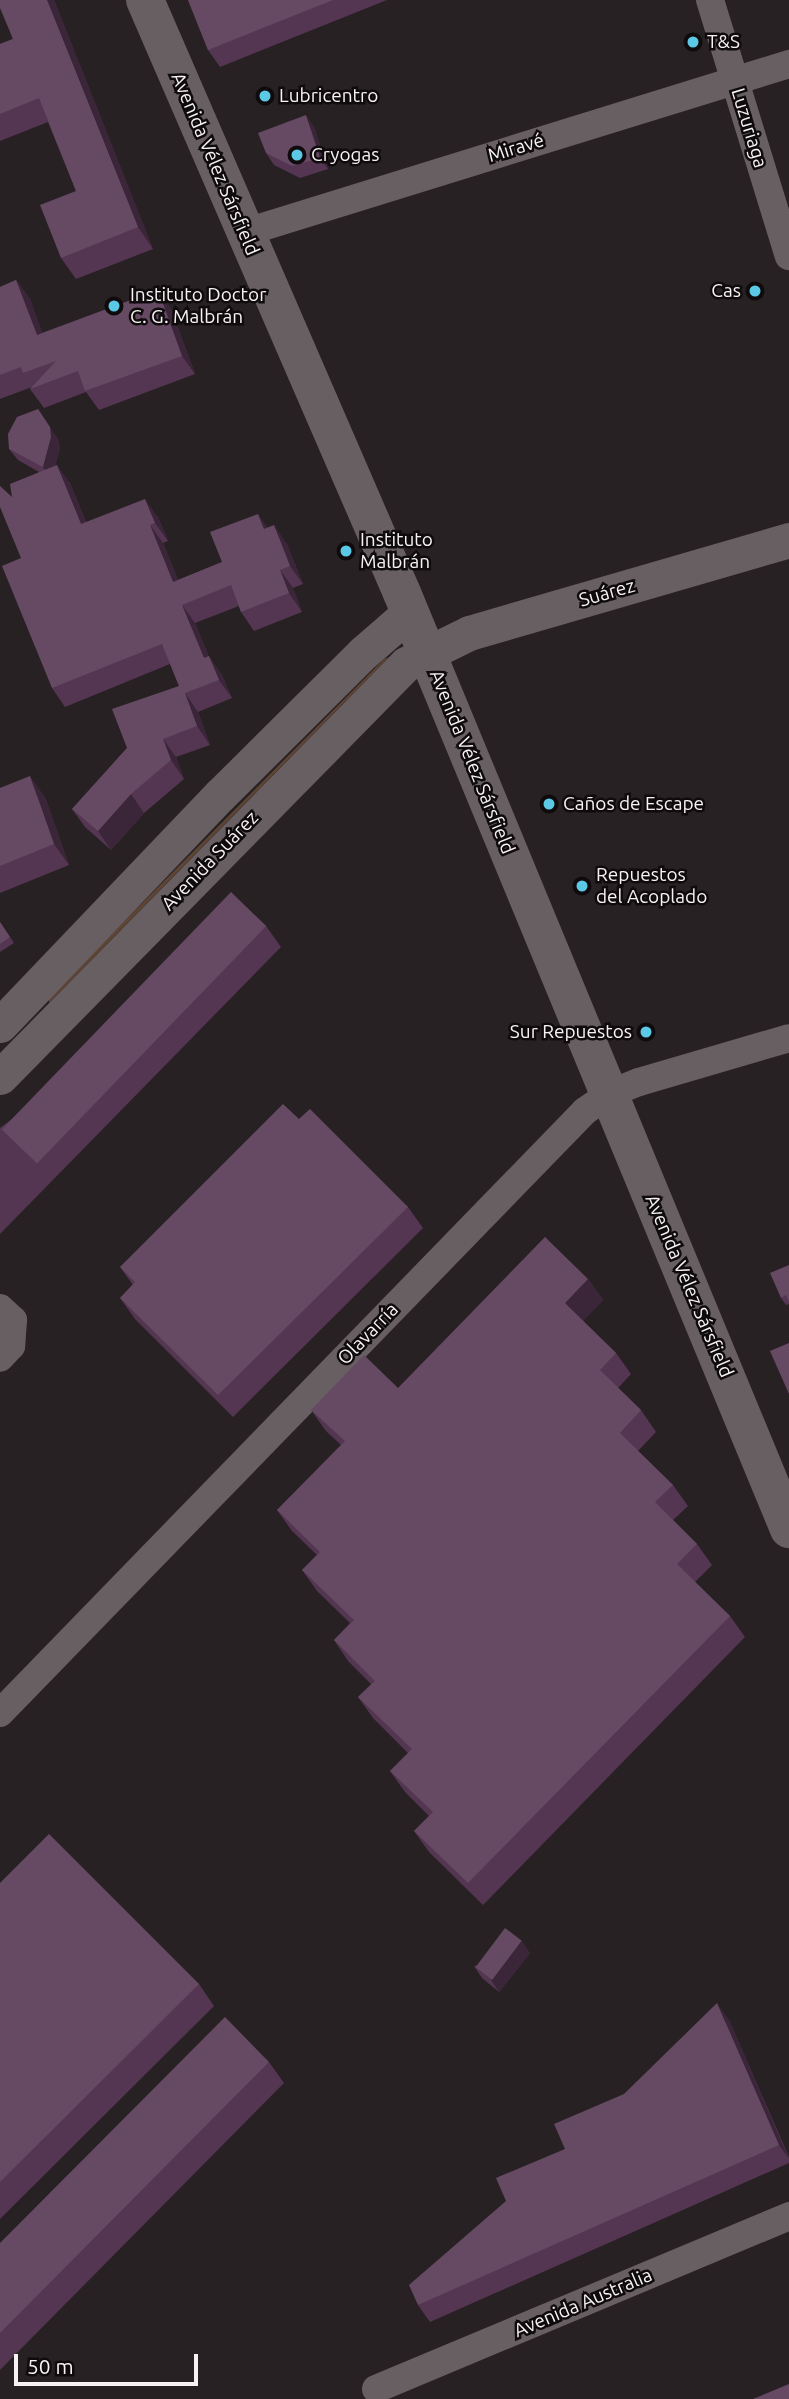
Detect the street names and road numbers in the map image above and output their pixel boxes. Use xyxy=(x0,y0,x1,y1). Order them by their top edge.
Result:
street label: Avenida Vélez Sársfield xyxy=(166,69,264,259)
street label: Luzuriaga xyxy=(726,85,772,171)
street label: Miravé xyxy=(485,129,547,167)
street label: Suárez xyxy=(576,574,638,612)
street label: Avenida Vélez Sársfield xyxy=(425,667,519,857)
street label: Avenida Suárez xyxy=(157,807,263,915)
street label: Avenida Vélez Sársfield xyxy=(640,1191,738,1381)
street label: Olavarría xyxy=(333,1298,403,1370)
street label: Avenida Australia xyxy=(511,2264,655,2342)

